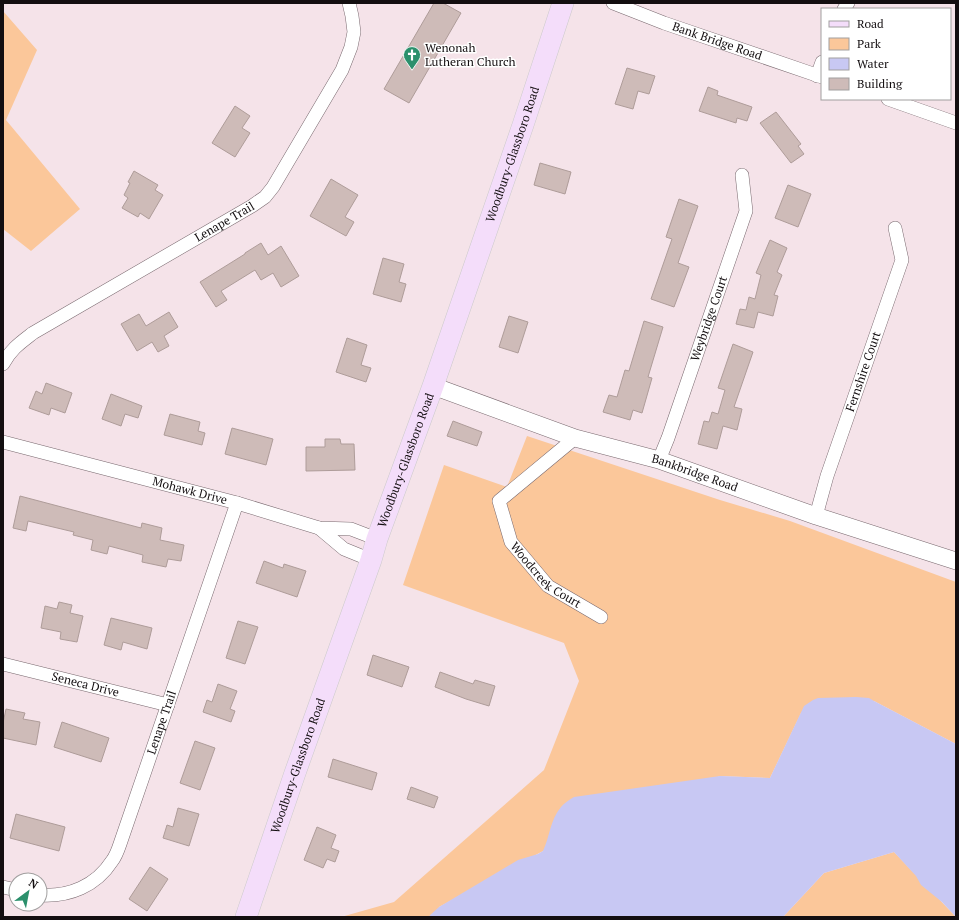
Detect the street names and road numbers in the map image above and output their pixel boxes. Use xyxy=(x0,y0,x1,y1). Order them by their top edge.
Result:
street label: Bank Bridge Road xyxy=(670,18,765,63)
street label: Woodbury-Glassboro Road xyxy=(482,84,542,224)
street label: Lenape Trail xyxy=(192,198,257,245)
street label: Weybridge Court xyxy=(687,273,730,363)
street label: Fernshire Court xyxy=(842,329,884,413)
street label: Woodbury-Glassboro Road xyxy=(374,390,437,529)
street label: Bankbridge Road xyxy=(650,450,740,495)
street label: Mohawk Drive xyxy=(151,473,229,507)
street label: Woodcreek Court xyxy=(507,539,584,611)
street label: Seneca Drive xyxy=(50,668,121,700)
street label: Lenape Trail xyxy=(143,688,179,756)
street label: Woodbury-Glassboro Road xyxy=(267,696,328,835)

